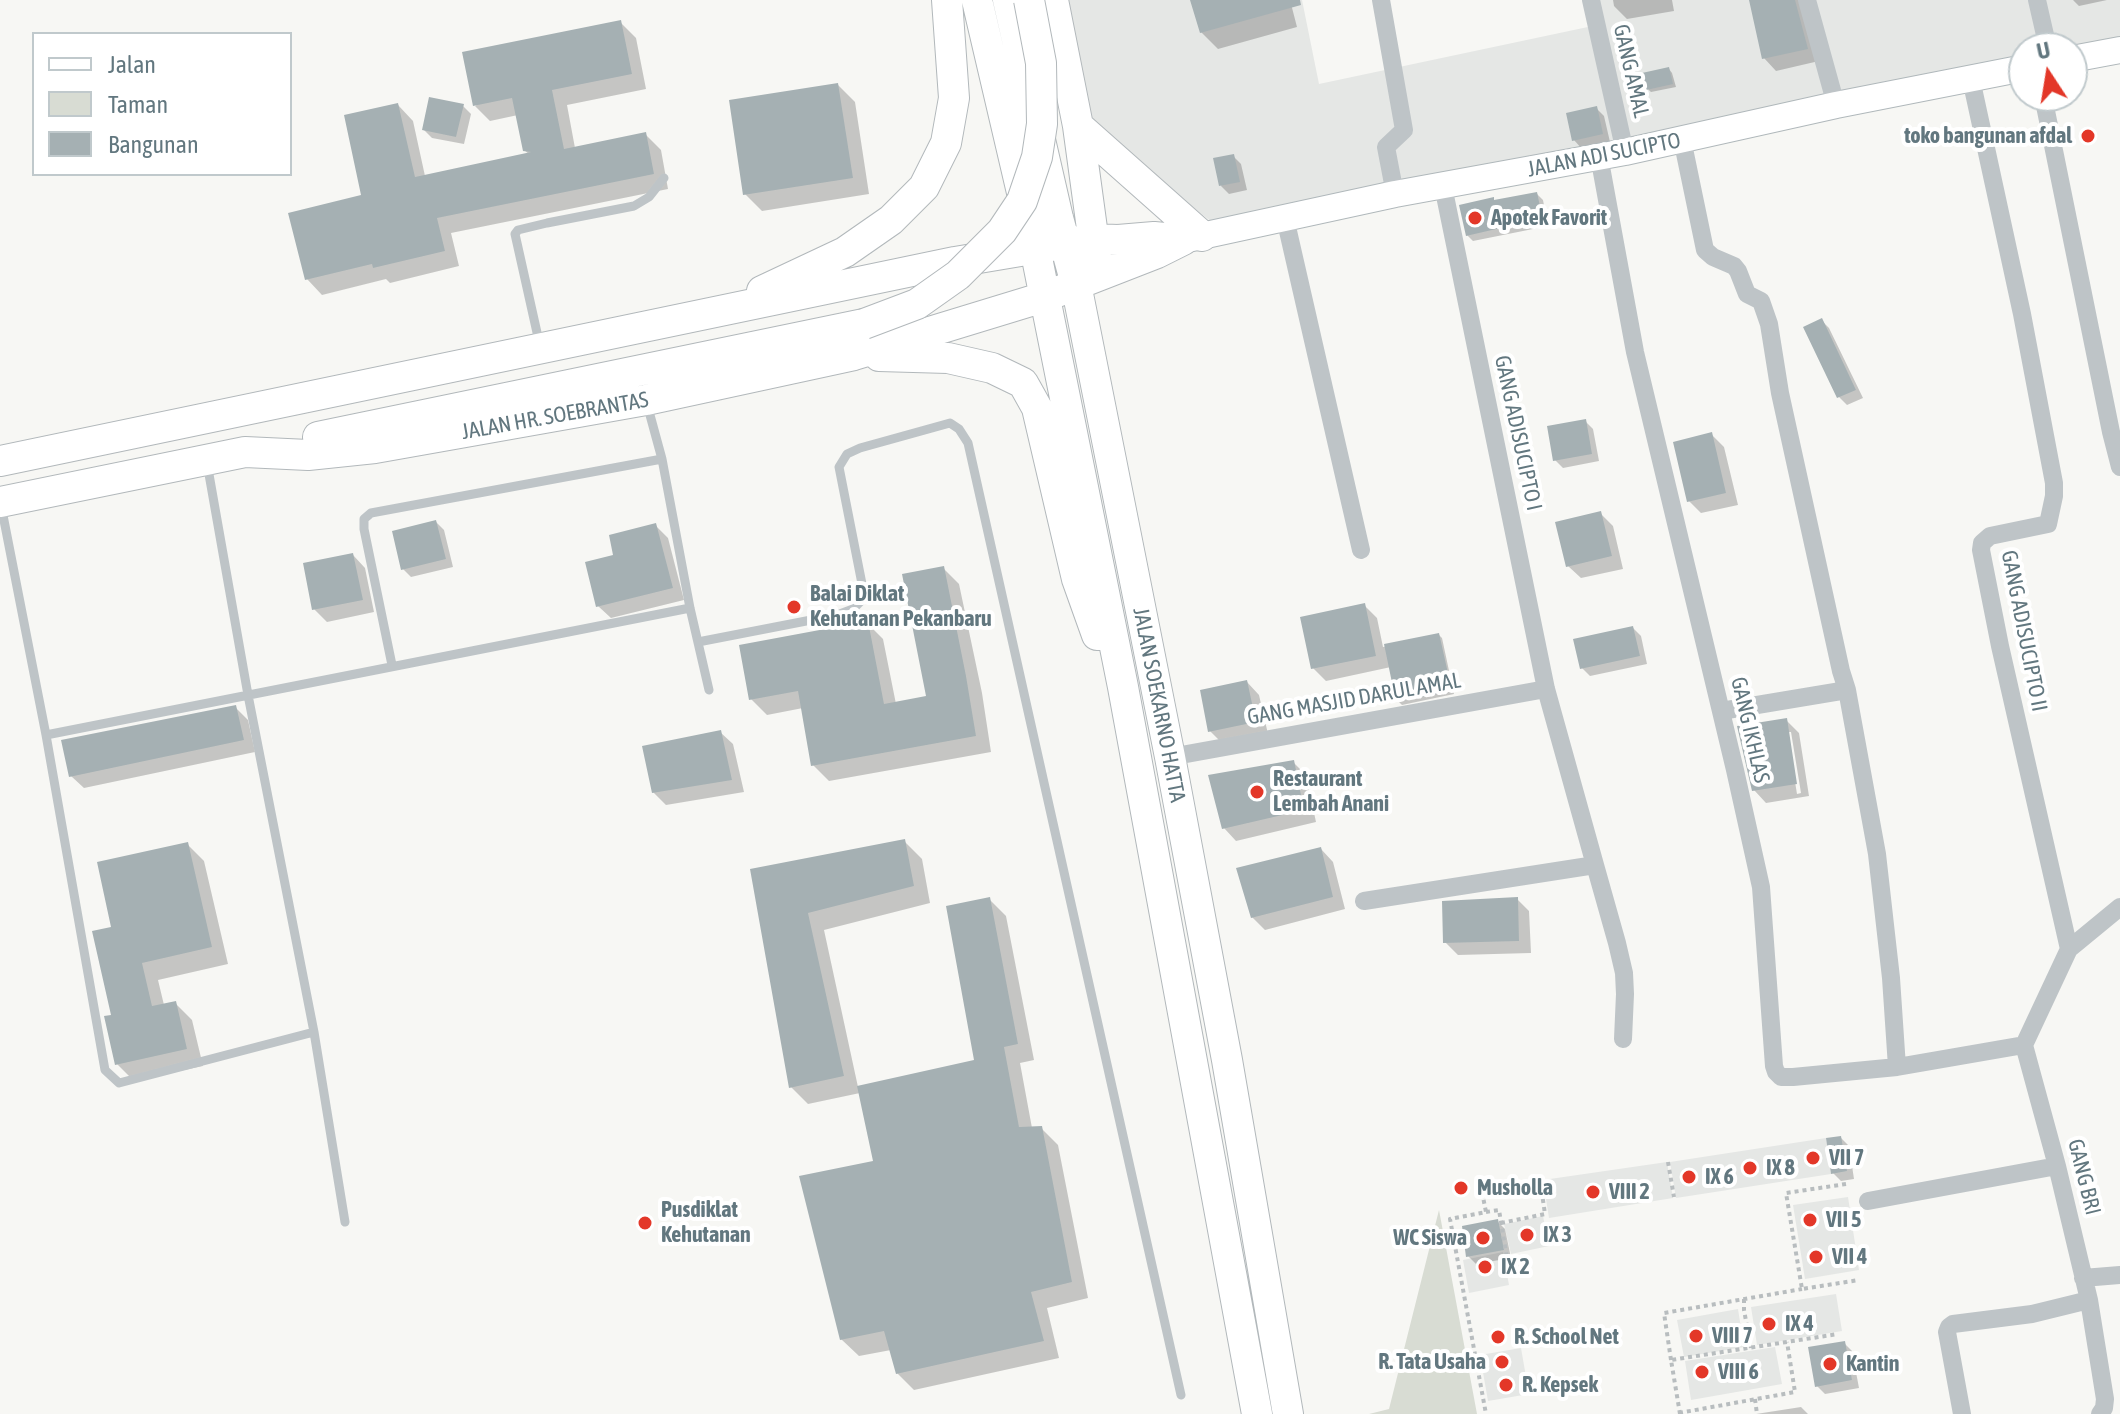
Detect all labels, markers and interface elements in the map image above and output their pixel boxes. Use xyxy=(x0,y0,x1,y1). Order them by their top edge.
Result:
street label: GANG AMAL xyxy=(1607,22,1655,120)
legend xyxy=(32,32,292,176)
north arrow xyxy=(2008,32,2088,112)
text: U xyxy=(2034,36,2052,65)
text: Jalan xyxy=(108,51,156,78)
text: Taman xyxy=(108,91,168,118)
place label: toko bangunan afdal xyxy=(1904,123,2072,149)
street label: JALAN ADI SUCIPTO xyxy=(1525,127,1683,183)
marker: toko bangunan afdal xyxy=(2079,127,2097,145)
text: Bangunan xyxy=(108,131,199,158)
place label: Apotek Favorit xyxy=(1491,205,1607,231)
marker: Apotek Favorit xyxy=(1466,209,1484,227)
street label: GANG ADISUCIPTO I xyxy=(1489,353,1547,513)
street label: JALAN HR. SOEBRANTAS xyxy=(460,387,650,445)
street label: GANG ADISUCIPTO II xyxy=(1995,548,2053,714)
place label: Balai Diklat Kehutanan Pekanbaru xyxy=(810,581,992,632)
marker: Balai Diklat Kehutanan Pekanbaru xyxy=(785,598,803,616)
street label: JALAN SOEKARNO HATTA xyxy=(1127,605,1191,805)
street label: GANG MASJID DARUL AMAL xyxy=(1245,667,1463,731)
street label: GANG IKHLAS xyxy=(1725,675,1775,785)
place label: Restaurant Lembah Anani xyxy=(1273,766,1389,818)
marker: Restaurant Lembah Anani xyxy=(1248,783,1266,801)
street label: GANG BRI xyxy=(2062,1136,2106,1218)
place label: VII 7 xyxy=(1829,1145,1864,1171)
marker: VII 7 xyxy=(1804,1149,1822,1167)
place label: IX 8 xyxy=(1766,1155,1795,1181)
marker: IX 8 xyxy=(1741,1159,1759,1177)
place label: IX 6 xyxy=(1705,1164,1734,1190)
marker: IX 6 xyxy=(1680,1168,1698,1186)
place label: Musholla xyxy=(1477,1175,1553,1201)
marker: Musholla xyxy=(1452,1179,1470,1197)
place label: VIII 2 xyxy=(1609,1179,1650,1205)
marker: VIII 2 xyxy=(1584,1183,1602,1201)
place label: Pusdiklat Kehutanan xyxy=(661,1197,751,1248)
place label: VII 5 xyxy=(1826,1207,1861,1233)
marker: VII 5 xyxy=(1801,1211,1819,1229)
marker: Pusdiklat Kehutanan xyxy=(636,1214,654,1232)
place label: IX 3 xyxy=(1543,1222,1572,1248)
place label: WC Siswa xyxy=(1393,1225,1467,1251)
marker: IX 3 xyxy=(1518,1226,1536,1244)
marker: WC Siswa xyxy=(1474,1229,1492,1247)
place label: VII 4 xyxy=(1832,1244,1867,1270)
marker: VII 4 xyxy=(1807,1248,1825,1266)
place label: IX 2 xyxy=(1501,1254,1530,1280)
marker: IX 2 xyxy=(1476,1258,1494,1276)
place label: IX 4 xyxy=(1785,1311,1814,1337)
marker: IX 4 xyxy=(1760,1315,1778,1333)
place label: VIII 7 xyxy=(1712,1323,1753,1349)
place label: R. School Net xyxy=(1514,1324,1619,1350)
marker: VIII 7 xyxy=(1687,1327,1705,1345)
marker: R. School Net xyxy=(1489,1328,1507,1346)
place label: R. Tata Usaha xyxy=(1378,1349,1486,1375)
place label: Kantin xyxy=(1846,1351,1899,1377)
marker: R. Tata Usaha xyxy=(1493,1353,1511,1371)
marker: Kantin xyxy=(1821,1355,1839,1373)
place label: VIII 6 xyxy=(1718,1359,1759,1385)
marker: VIII 6 xyxy=(1693,1363,1711,1381)
place label: R. Kepsek xyxy=(1522,1372,1598,1398)
marker: R. Kepsek xyxy=(1497,1376,1515,1394)

